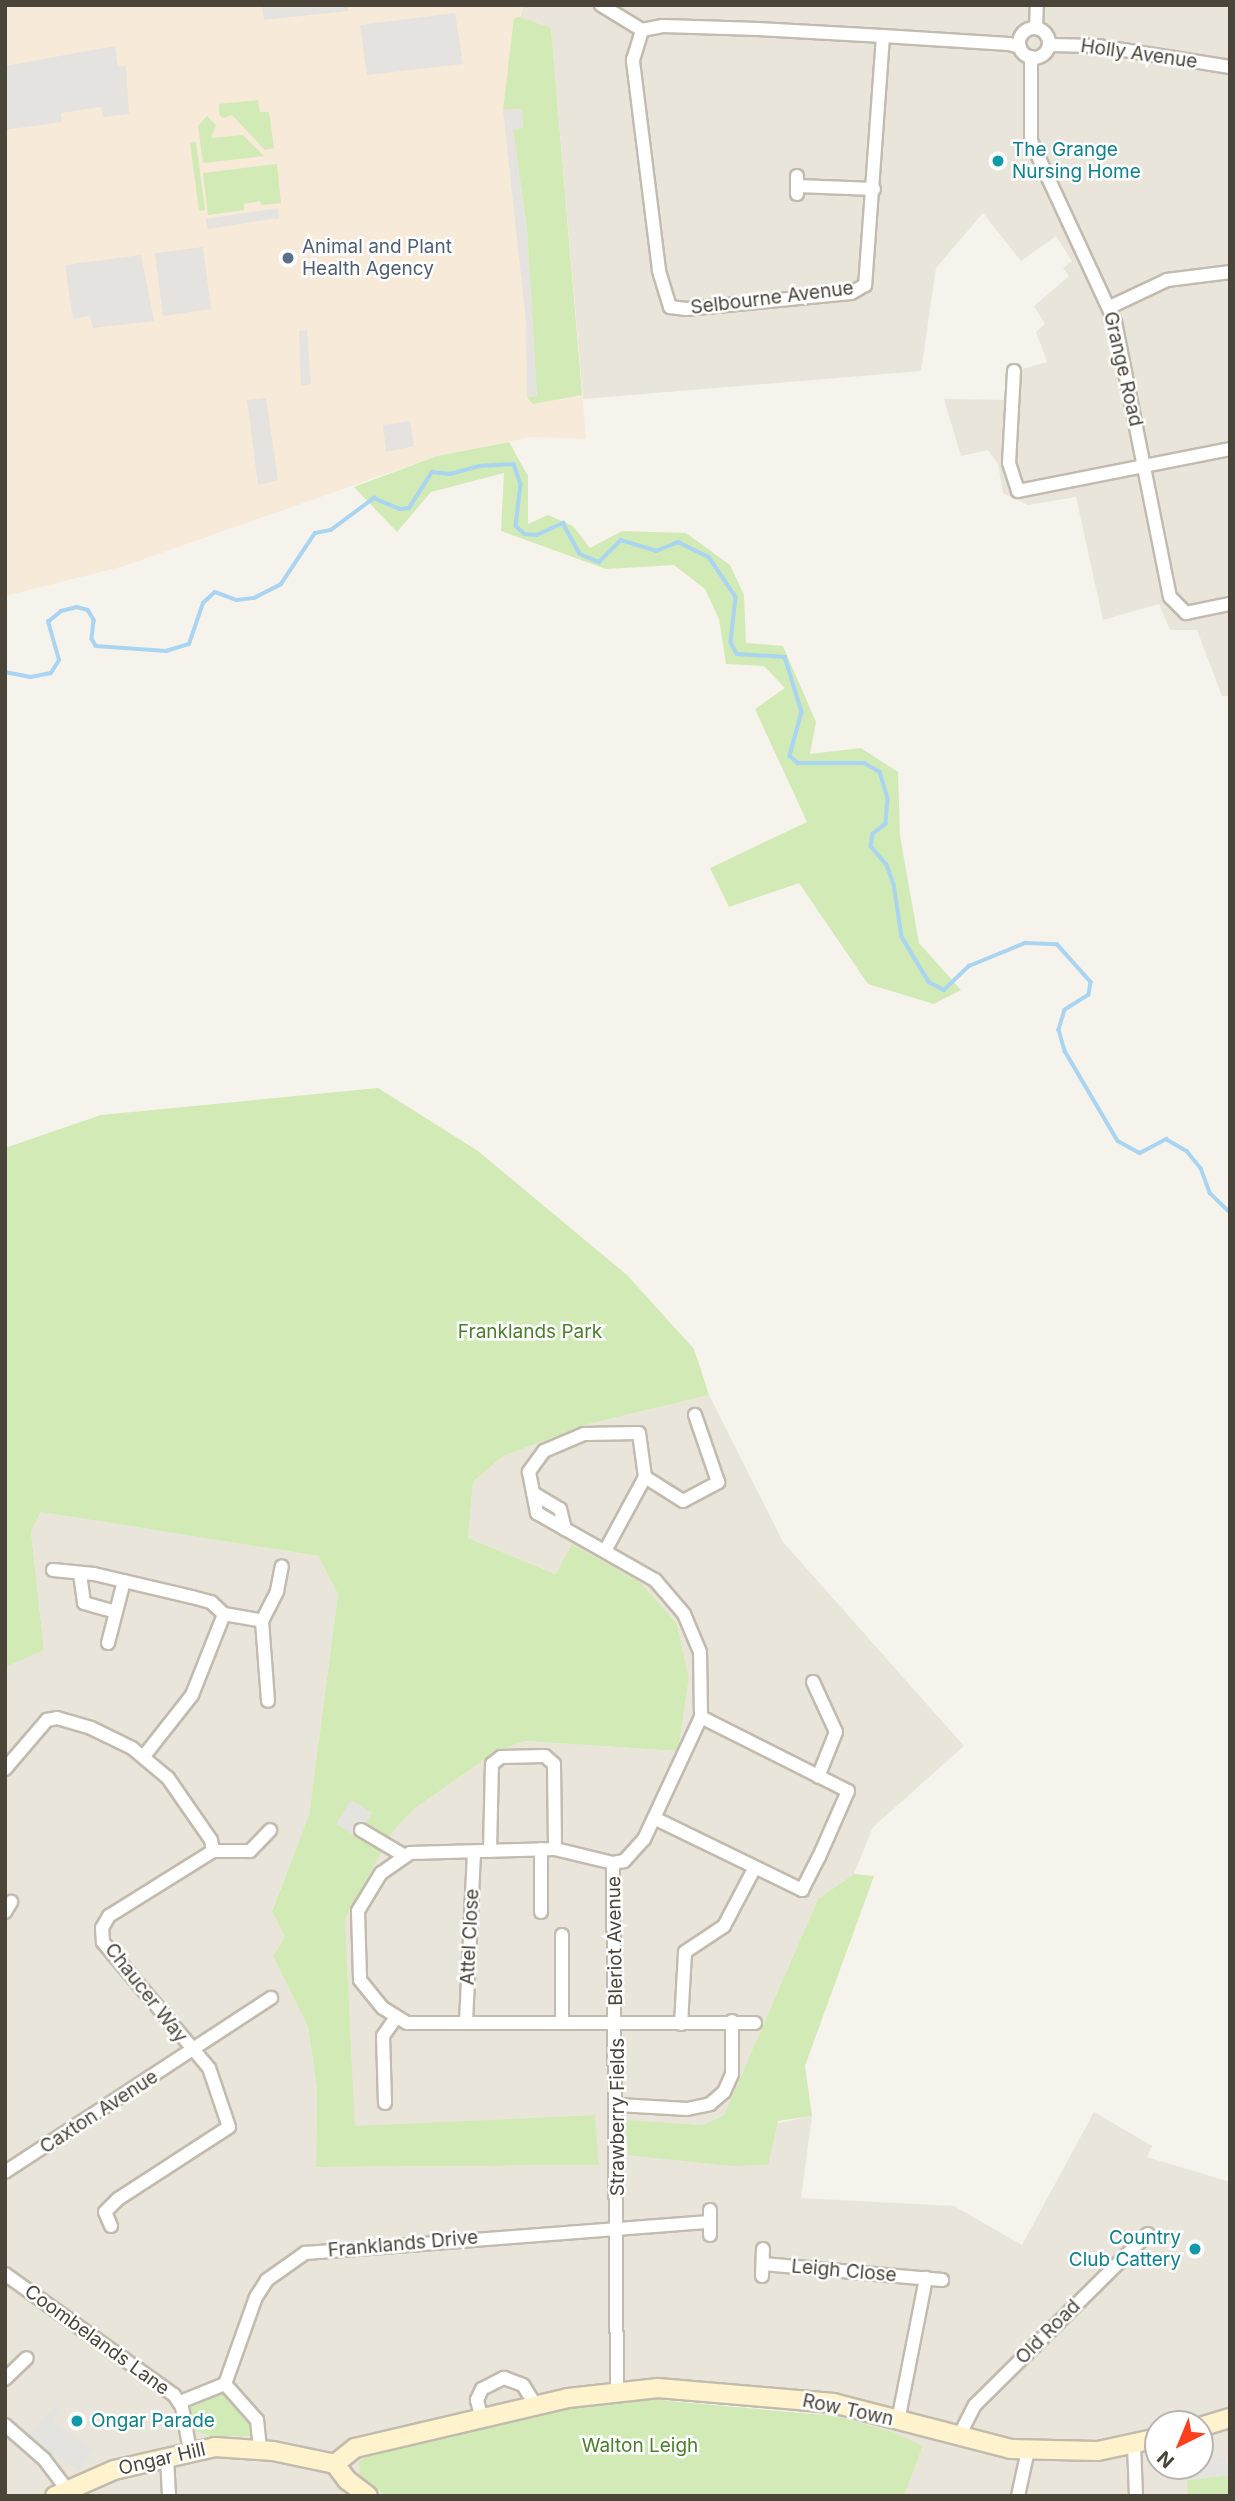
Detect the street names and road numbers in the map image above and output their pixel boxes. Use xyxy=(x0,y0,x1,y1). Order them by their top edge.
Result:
street label: Holly Avenue xyxy=(1079,35,1199,73)
street label: Selbourne Avenue xyxy=(689,277,855,319)
street label: Grange Road xyxy=(1099,309,1147,429)
street label: Bleriot Avenue xyxy=(602,1876,628,2006)
street label: Attel Close xyxy=(456,1888,484,1986)
street label: Chaucer Way xyxy=(100,1939,192,2047)
street label: Strawberry Fields xyxy=(607,2038,629,2196)
street label: Caxton Avenue xyxy=(36,2065,162,2159)
street label: Franklands Drive xyxy=(327,2226,479,2262)
street label: Leigh Close xyxy=(790,2255,898,2287)
street label: Coombelands Lane xyxy=(20,2280,174,2400)
street label: Old Road xyxy=(1011,2295,1085,2369)
street label: Row Town xyxy=(800,2389,896,2431)
street label: Ongar Hill xyxy=(116,2438,208,2480)

